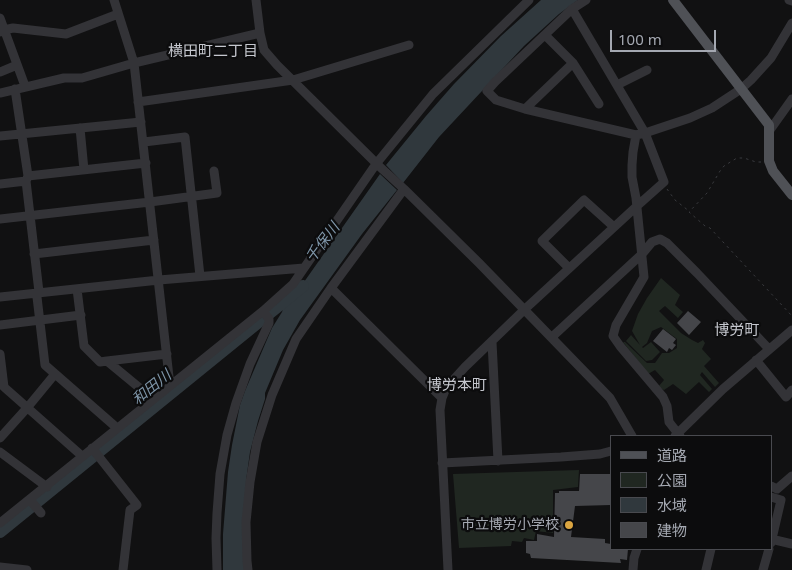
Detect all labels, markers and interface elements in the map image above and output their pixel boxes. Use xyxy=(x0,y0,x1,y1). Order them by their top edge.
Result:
scale bar xyxy=(612,20,718,52)
text: 100 m xyxy=(618,29,662,49)
district label: 横田町二丁目 xyxy=(168,43,258,61)
water label: 千保川 xyxy=(302,220,344,266)
district label: 博労町 xyxy=(715,322,759,340)
water label: 和田川 xyxy=(129,367,175,409)
district label: 博労本町 xyxy=(427,377,487,395)
legend xyxy=(610,435,772,550)
text: 道路 xyxy=(657,445,687,465)
text: 公園 xyxy=(657,470,687,490)
text: 水域 xyxy=(657,495,687,515)
place label: 市立博労小学校 xyxy=(461,517,559,533)
marker: 市立博労小学校 xyxy=(563,519,575,531)
text: 建物 xyxy=(657,520,687,540)

